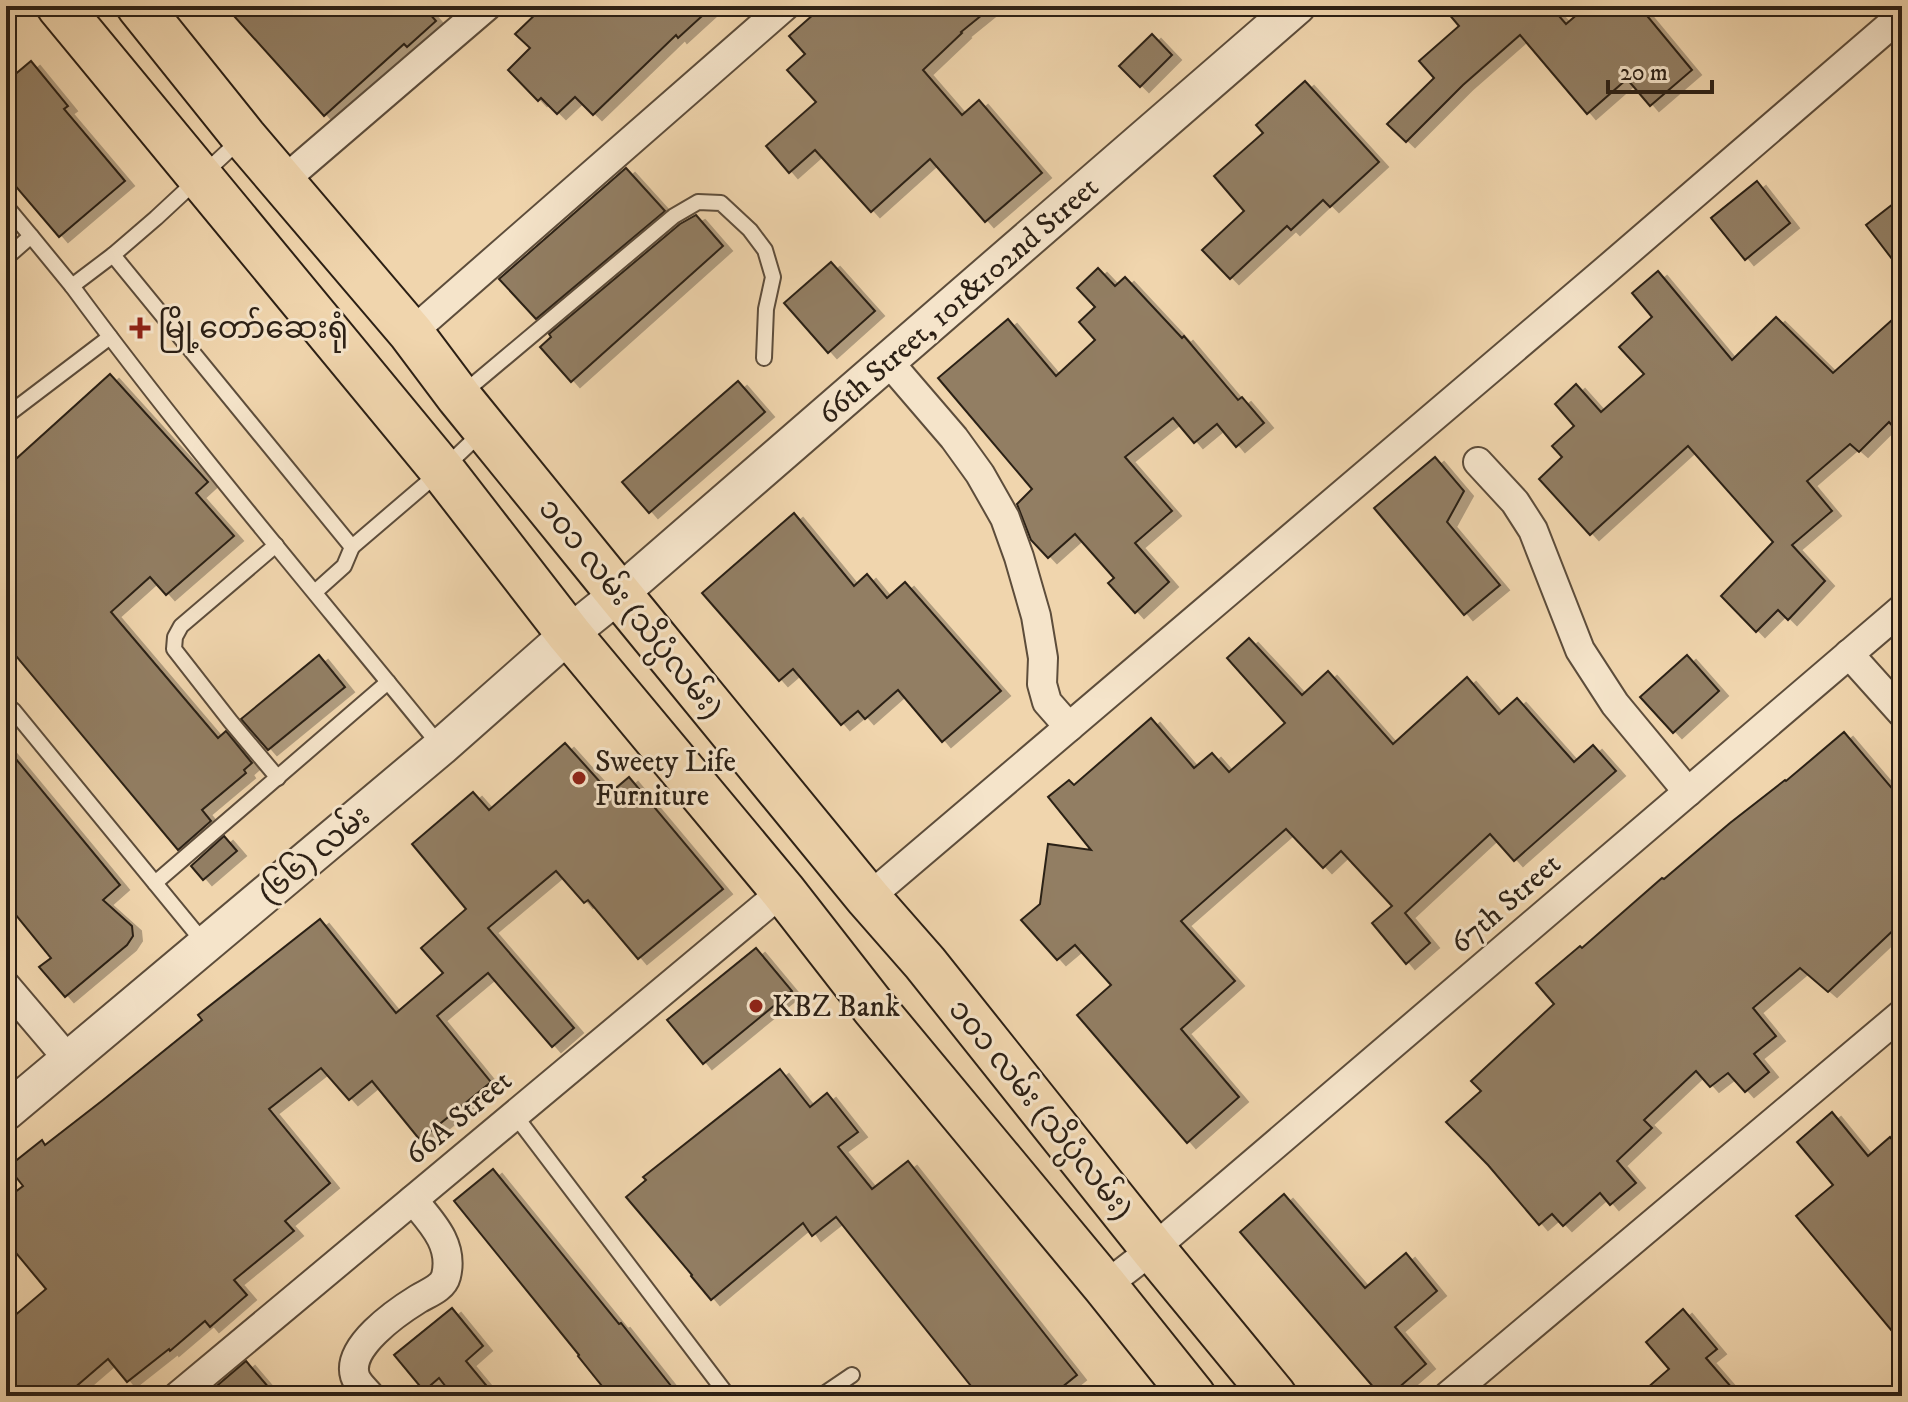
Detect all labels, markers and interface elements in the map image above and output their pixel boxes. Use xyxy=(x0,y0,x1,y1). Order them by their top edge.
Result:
scale bar xyxy=(1608,44,1712,94)
text: 20 m xyxy=(1620,58,1668,88)
street label: 66th Street, 101&102nd Street xyxy=(811,169,1107,433)
place label: မြို့တော်ဆေးရုံ xyxy=(158,306,348,353)
marker: မြို့တော်ဆေးရုံ xyxy=(129,317,151,339)
street label: ၁၀၁ လမ်း (သိပ္ပံလမ်း) xyxy=(525,488,734,730)
place label: Sweety Life Furniture xyxy=(595,744,736,815)
marker: Sweety Life Furniture xyxy=(570,769,588,787)
street label: (၆၆) လမ်း xyxy=(249,794,378,912)
street label: 67th Street xyxy=(1443,846,1569,962)
place label: KBZ Bank xyxy=(772,989,900,1026)
street label: ၁၀၁ လမ်း (သိပ္ပံလမ်း) xyxy=(935,989,1144,1231)
marker: KBZ Bank xyxy=(747,997,765,1015)
street label: 66A Street xyxy=(398,1063,520,1173)

